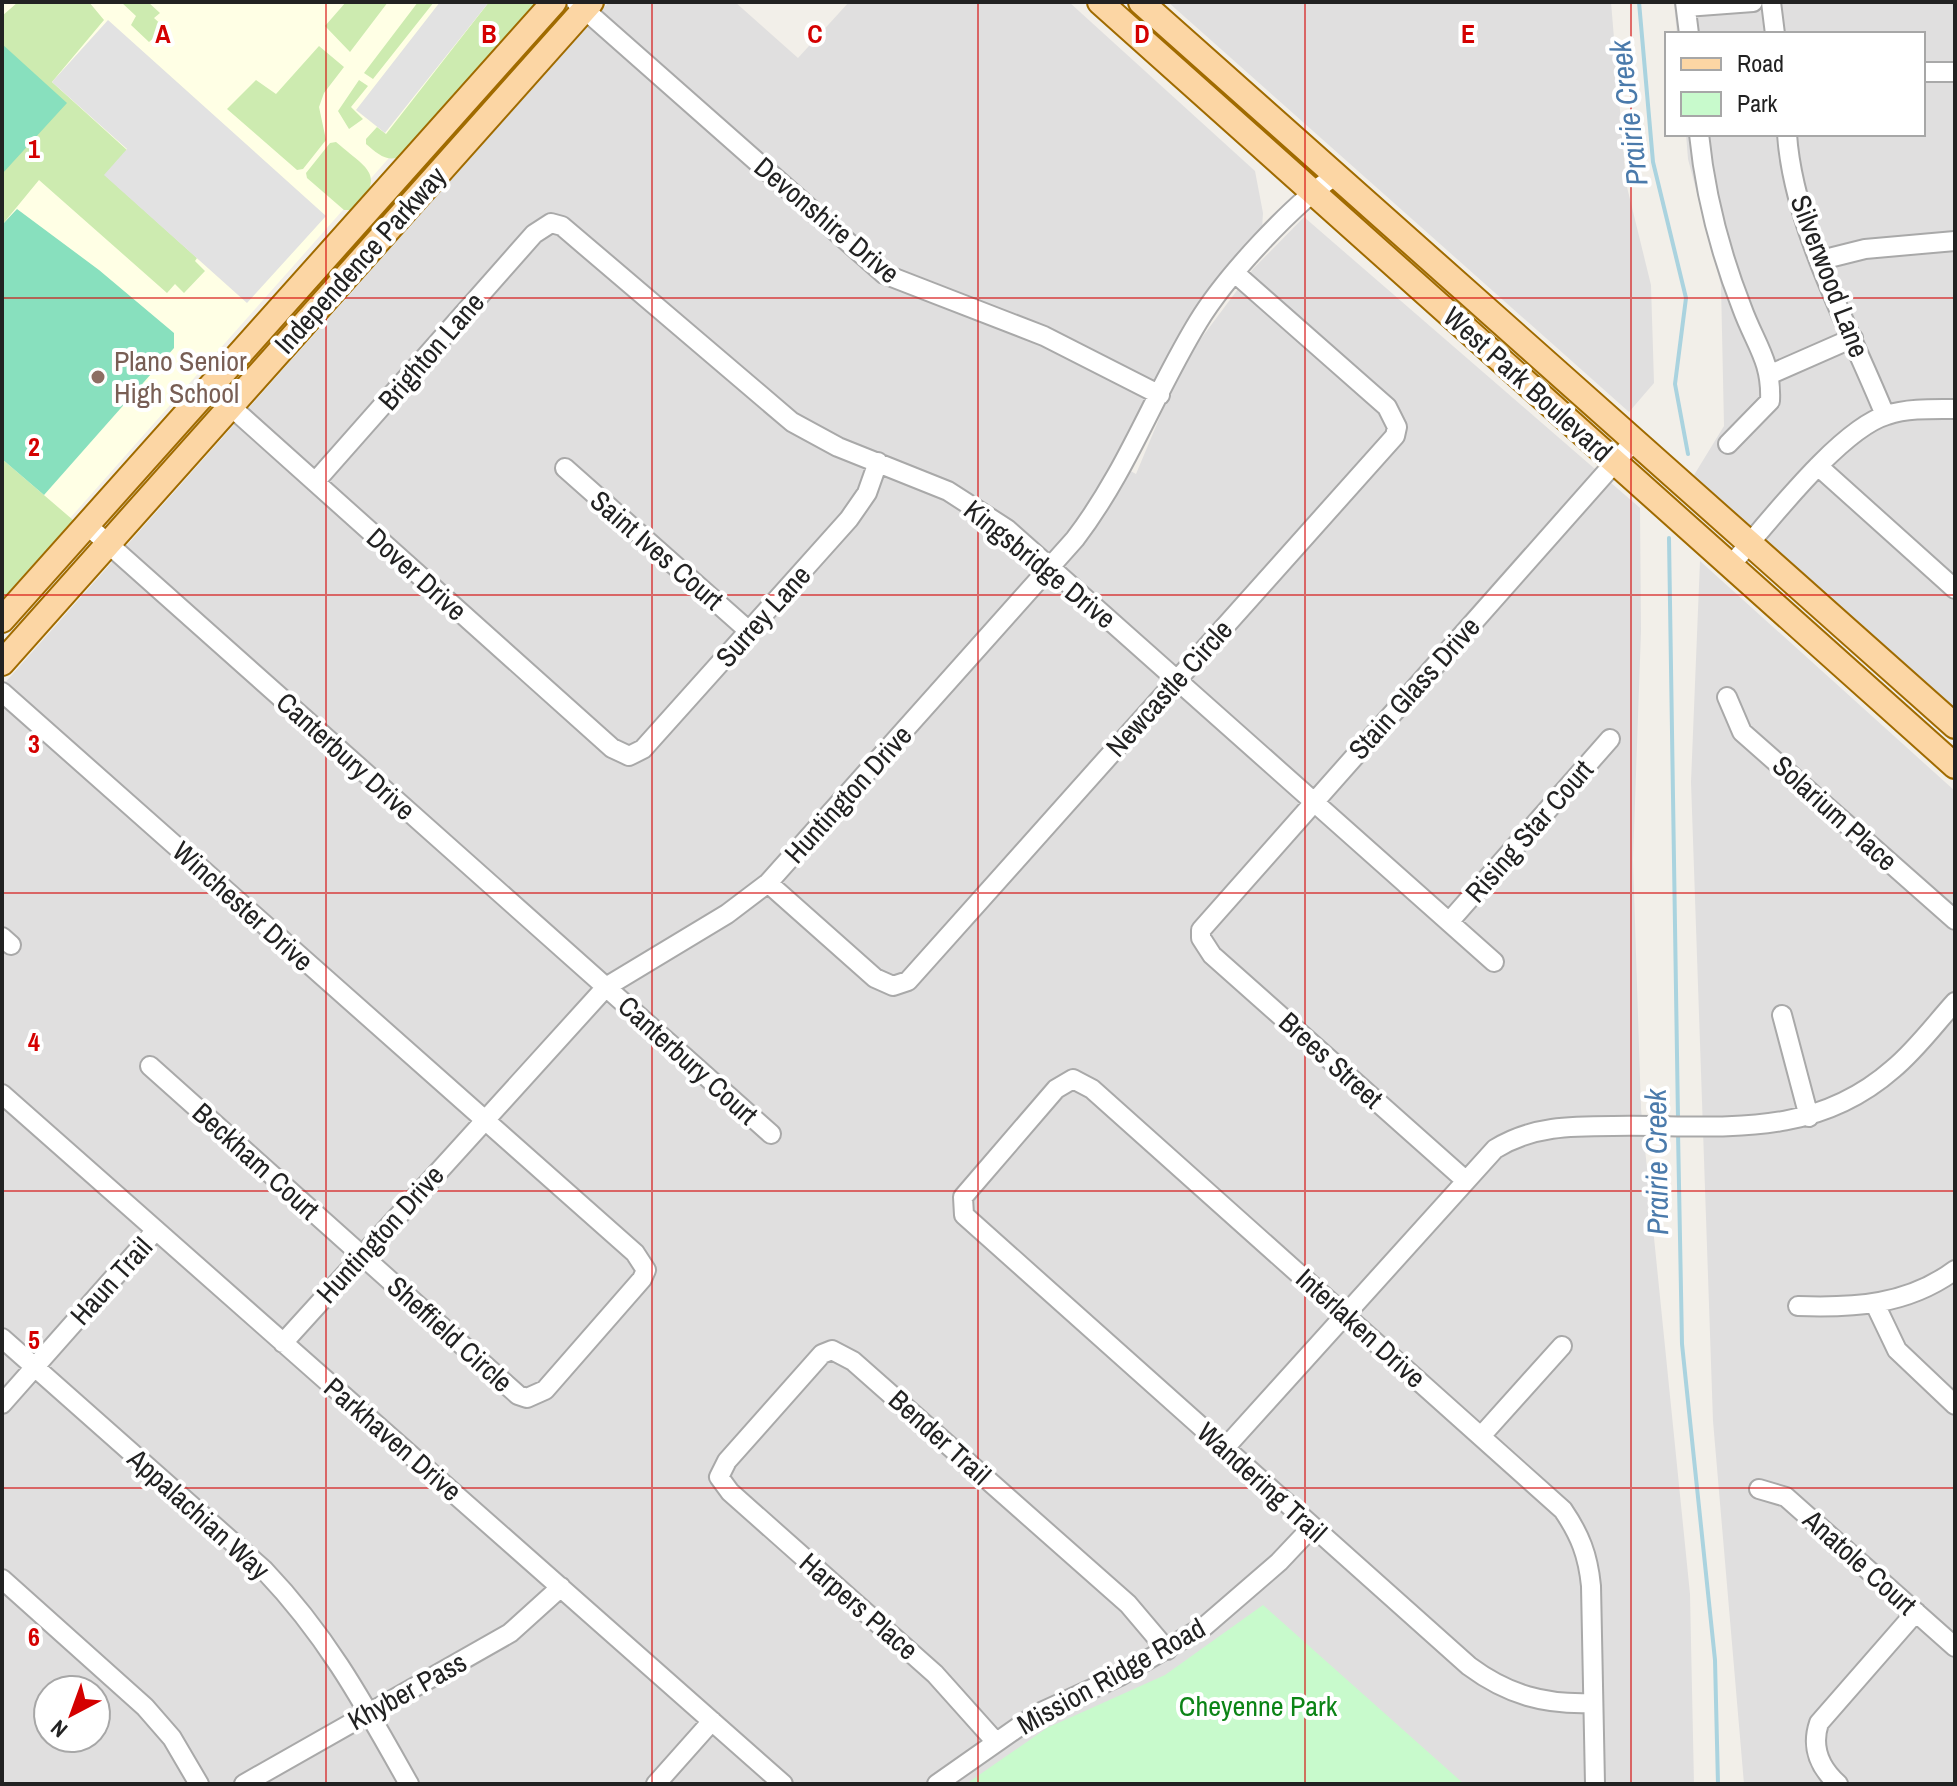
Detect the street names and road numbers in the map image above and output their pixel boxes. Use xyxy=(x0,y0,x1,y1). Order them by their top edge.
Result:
street label: Devonshire Drive xyxy=(746,148,908,292)
street label: Independence Parkway xyxy=(266,158,455,362)
street label: Silverwood Lane xyxy=(1782,189,1878,363)
street label: Brighton Lane xyxy=(369,284,493,418)
street label: West Park Boulevard xyxy=(1435,298,1621,470)
street label: Saint Ives Court xyxy=(582,482,732,618)
street label: Kingsbridge Drive xyxy=(956,491,1124,637)
street label: Dover Drive xyxy=(359,519,475,629)
street label: Surrey Lane xyxy=(707,557,819,675)
street label: Stain Glass Drive xyxy=(1340,608,1488,768)
street label: Newcastle Circle xyxy=(1097,611,1241,765)
street label: Canterbury Drive xyxy=(268,683,424,829)
street label: Huntington Drive xyxy=(776,717,920,871)
street label: Solarium Place xyxy=(1764,747,1906,879)
street label: Rising Star Court xyxy=(1456,752,1602,910)
street label: Winchester Drive xyxy=(164,833,322,979)
street label: Canterbury Court xyxy=(610,987,766,1133)
street label: Brees Street xyxy=(1271,1003,1391,1117)
street label: Beckham Court xyxy=(184,1094,328,1228)
street label: Huntington Drive xyxy=(308,1157,452,1311)
street label: Haun Trail xyxy=(61,1229,161,1333)
street label: Interlaken Drive xyxy=(1288,1260,1434,1396)
street label: Sheffield Circle xyxy=(379,1267,521,1401)
street label: Parkhaven Drive xyxy=(316,1369,470,1509)
street label: Bender Trail xyxy=(881,1381,999,1493)
street label: Wandering Trail xyxy=(1189,1413,1335,1551)
street label: Appalachian Way xyxy=(119,1439,279,1588)
street label: Anatole Court xyxy=(1794,1500,1925,1623)
street label: Harpers Place xyxy=(792,1544,926,1668)
street label: Mission Ridge Road xyxy=(1010,1609,1212,1743)
street label: Khyber Pass xyxy=(341,1643,473,1739)

